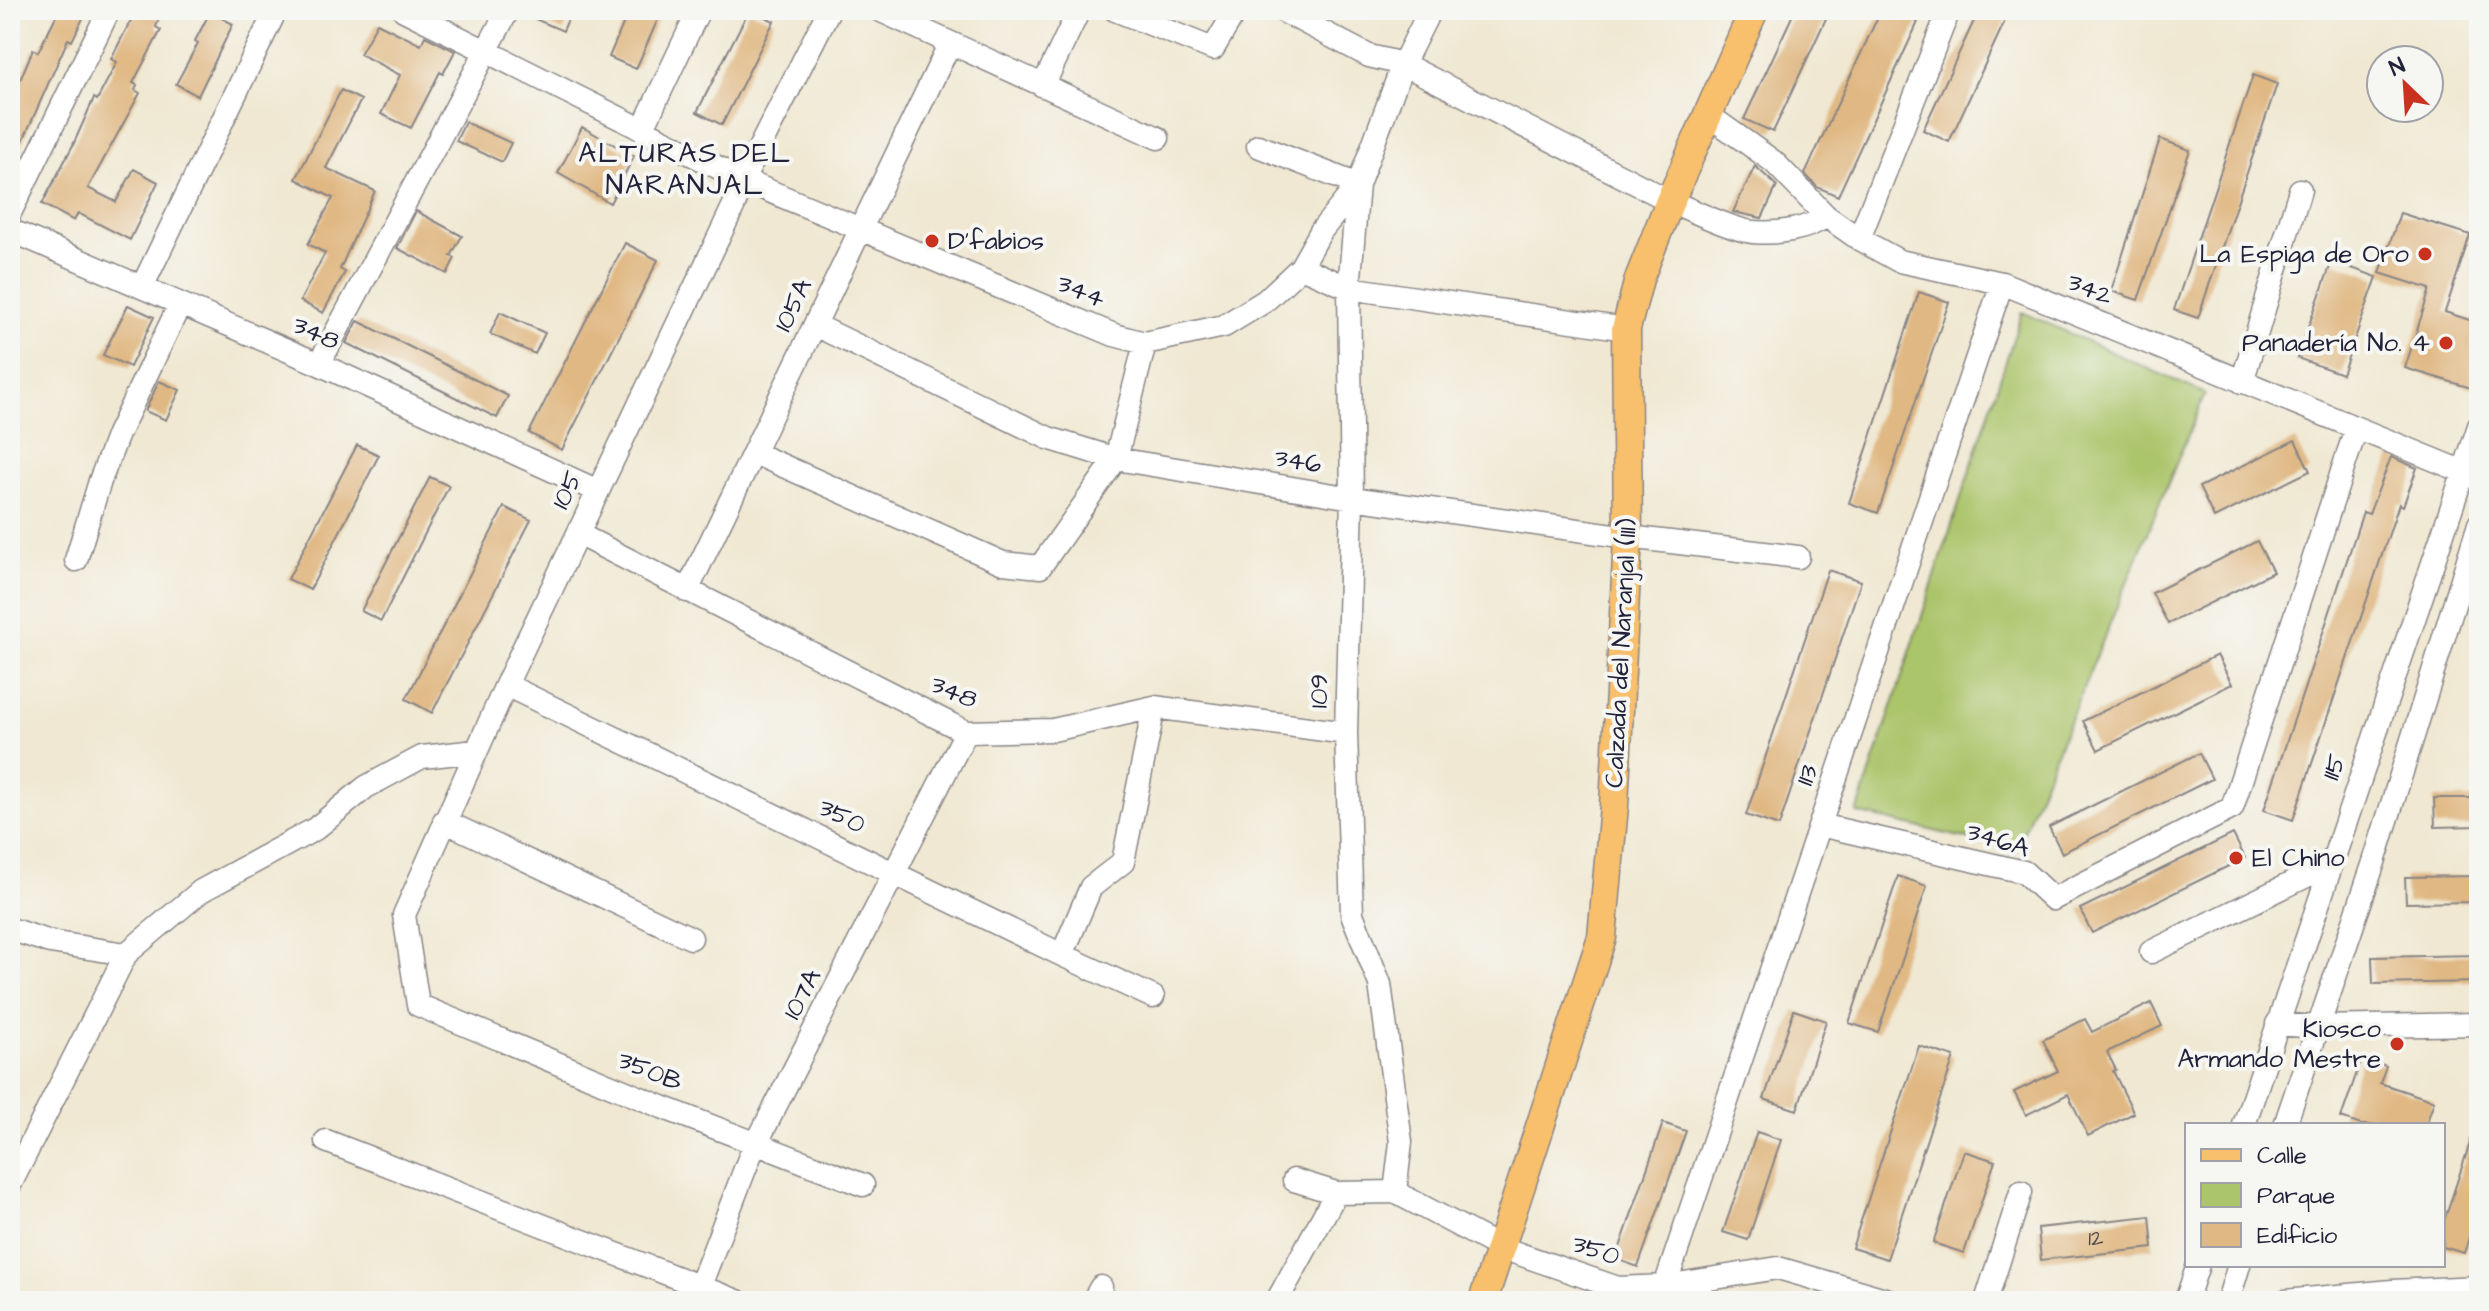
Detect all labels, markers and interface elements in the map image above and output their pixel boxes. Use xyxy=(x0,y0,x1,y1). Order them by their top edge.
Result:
north arrow xyxy=(2365,44,2445,124)
text: N xyxy=(2384,50,2410,84)
district label: ALTURAS DEL NARANJAL xyxy=(578,134,792,205)
place label: D'fabios xyxy=(948,223,1044,259)
marker: D'fabios xyxy=(923,232,941,250)
place label: La Espiga de Oro xyxy=(2199,236,2409,274)
marker: La Espiga de Oro xyxy=(2416,245,2434,263)
street label: 342 xyxy=(2062,264,2118,314)
street label: 344 xyxy=(1052,265,1111,317)
street label: 105A xyxy=(765,272,821,337)
street label: 348 xyxy=(287,307,345,359)
place label: Panadería No. 4 xyxy=(2242,325,2430,361)
marker: Panadería No. 4 xyxy=(2437,334,2455,352)
street label: 346 xyxy=(1272,440,1324,482)
street label: 105 xyxy=(543,465,591,515)
street label: Calzada del Naranjal (111) xyxy=(1596,517,1646,789)
street label: 348 xyxy=(925,666,983,718)
street label: 109 xyxy=(1301,673,1337,709)
street label: 115 xyxy=(2313,749,2355,785)
street label: 113 xyxy=(1787,760,1827,790)
street label: 350 xyxy=(813,789,871,843)
street label: 346A xyxy=(1962,813,2034,867)
place label: El Chino xyxy=(2252,840,2345,876)
marker: El Chino xyxy=(2227,849,2245,867)
street label: 107A xyxy=(774,962,830,1026)
place label: Kiosco Armando Mestre xyxy=(2178,1011,2381,1077)
marker: Kiosco Armando Mestre xyxy=(2388,1035,2406,1053)
street label: 350B xyxy=(612,1042,688,1100)
legend xyxy=(2185,1123,2445,1267)
text: Calle xyxy=(2257,1139,2307,1173)
text: Parque xyxy=(2257,1179,2335,1213)
text: Edificio xyxy=(2257,1219,2338,1253)
house number: 12 xyxy=(2088,1223,2104,1254)
street label: 350 xyxy=(1568,1225,1624,1275)

